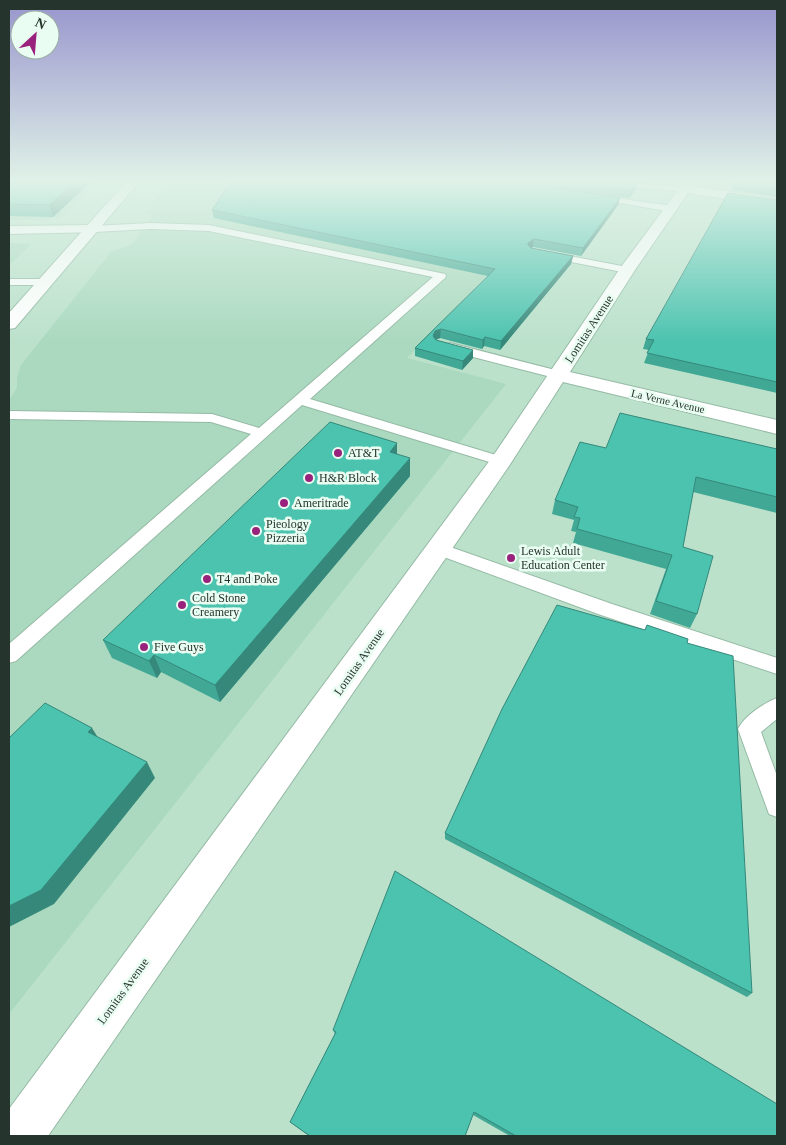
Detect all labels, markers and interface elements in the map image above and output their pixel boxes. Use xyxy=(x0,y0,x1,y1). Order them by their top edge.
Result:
north arrow xyxy=(10,10,60,60)
text: N xyxy=(33,15,48,33)
street label: Lomitas Avenue xyxy=(562,292,616,366)
street label: La Verne Avenue xyxy=(630,387,706,415)
place label: AT&T xyxy=(348,446,380,460)
marker: AT&T xyxy=(332,447,344,459)
place label: H&R Block xyxy=(319,471,377,485)
marker: H&R Block xyxy=(303,472,315,484)
place label: Ameritrade xyxy=(294,496,349,510)
marker: Ameritrade xyxy=(278,497,290,509)
place label: Pieology Pizzeria xyxy=(266,517,309,545)
marker: Pieology Pizzeria xyxy=(250,525,262,537)
place label: Lewis Adult Education Center xyxy=(521,544,605,572)
marker: Lewis Adult Education Center xyxy=(505,552,517,564)
place label: T4 and Poke xyxy=(217,572,278,586)
marker: T4 and Poke xyxy=(201,573,213,585)
place label: Cold Stone Creamery xyxy=(192,591,246,619)
marker: Cold Stone Creamery xyxy=(176,599,188,611)
street label: Lomitas Avenue xyxy=(331,626,387,698)
place label: Five Guys xyxy=(154,640,204,654)
marker: Five Guys xyxy=(138,641,150,653)
street label: Lomitas Avenue xyxy=(94,955,152,1027)

